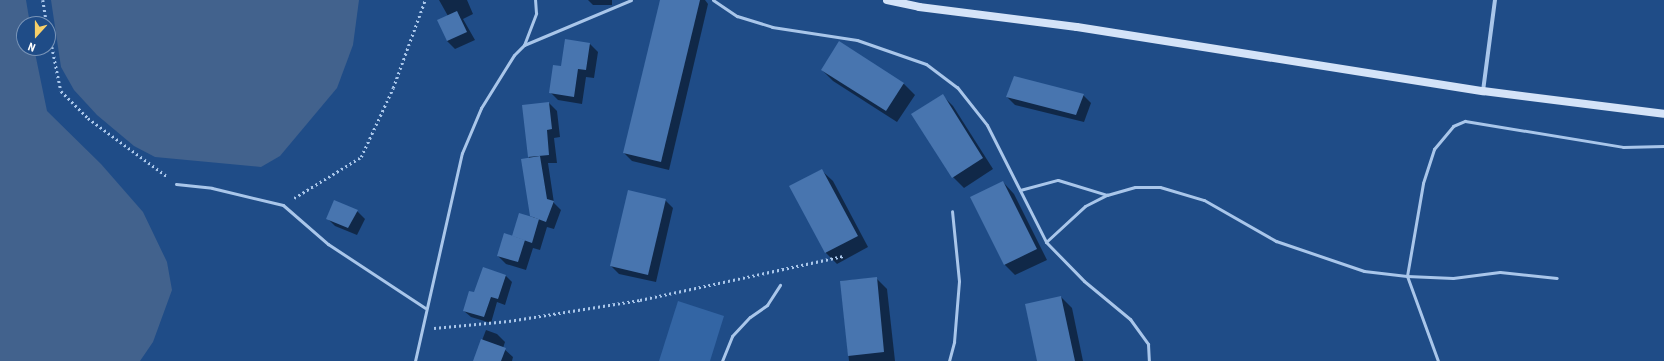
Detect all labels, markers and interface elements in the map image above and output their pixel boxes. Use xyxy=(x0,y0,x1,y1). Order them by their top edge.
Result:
north arrow xyxy=(16,16,56,56)
text: N xyxy=(26,39,37,54)

